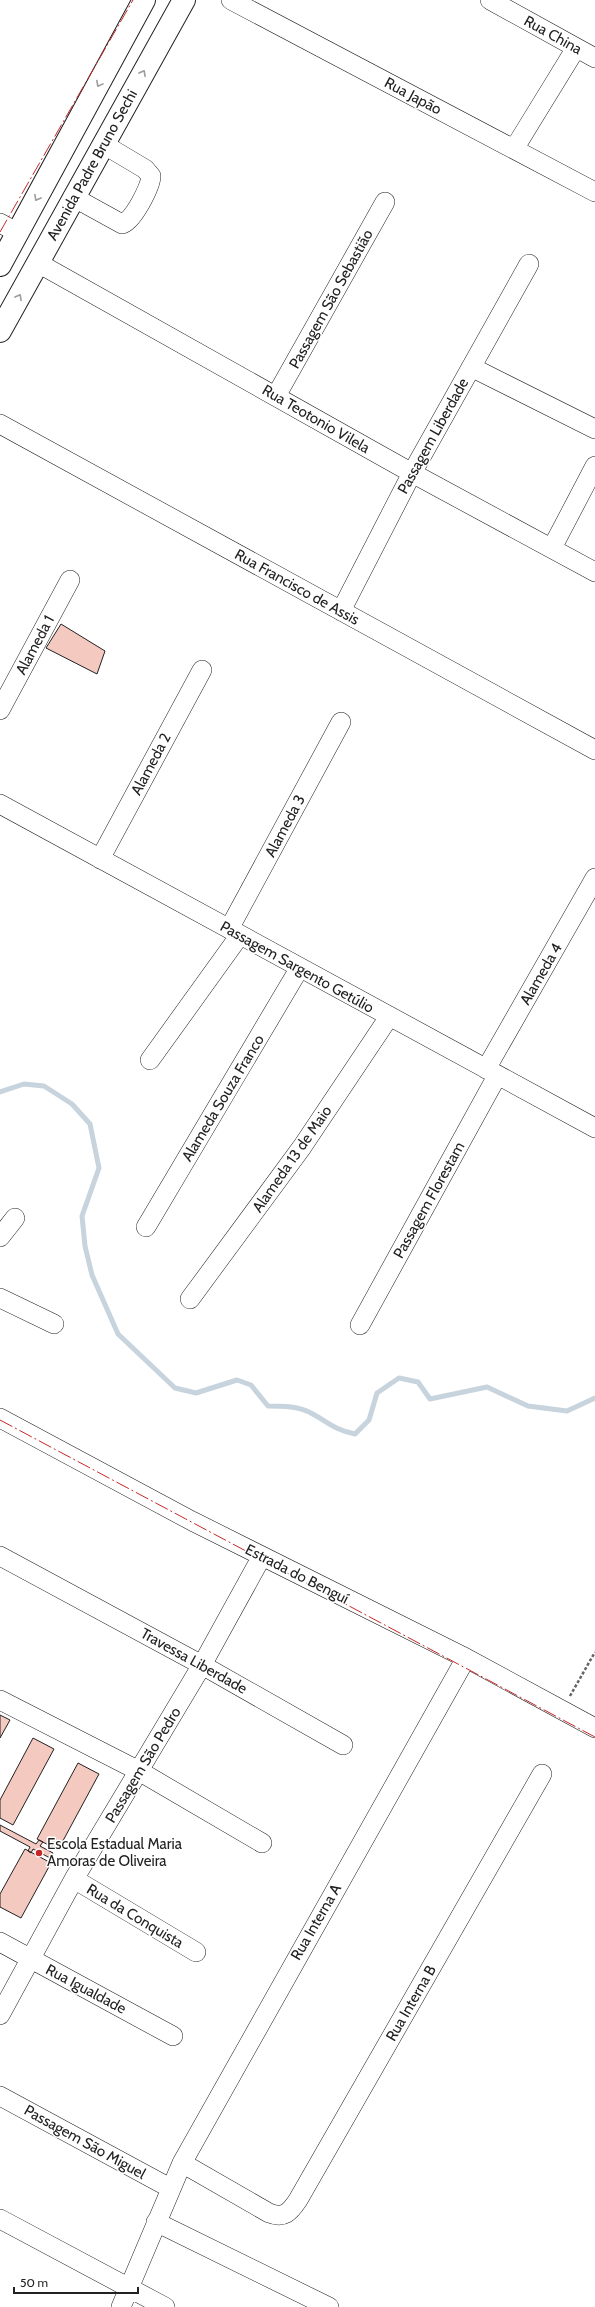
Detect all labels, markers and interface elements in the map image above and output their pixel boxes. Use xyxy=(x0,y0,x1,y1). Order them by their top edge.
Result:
street label: Rua China xyxy=(521,12,586,59)
one-way arrow xyxy=(139,70,146,77)
street label: Rua Japão xyxy=(381,74,445,118)
one-way arrow xyxy=(96,79,103,87)
street label: Avenida Padre Bruno Sechi xyxy=(43,86,141,244)
one-way arrow xyxy=(34,194,42,201)
street label: Passagem São Sebastião xyxy=(285,226,377,372)
one-way arrow xyxy=(14,294,22,301)
street label: Passagem Liberdade xyxy=(394,375,472,497)
street label: Rua Teotonio Vilela xyxy=(259,381,374,458)
street label: Rua Francisco de Assis xyxy=(232,545,362,629)
street label: Alameda 1 xyxy=(12,612,58,678)
street label: Alameda 2 xyxy=(127,730,175,798)
street label: Alameda 3 xyxy=(261,792,309,860)
street label: Passagem Sargento Getúlio xyxy=(217,917,377,1017)
street label: Alameda 4 xyxy=(516,940,566,1008)
street label: Alameda Souza Franco xyxy=(178,1031,268,1165)
street label: Alameda 13 de Maio xyxy=(248,1102,336,1216)
street label: Passagem Florestam xyxy=(390,1139,468,1261)
street label: Estrada do Benguí xyxy=(242,1540,352,1608)
street label: Travessa Liberdade xyxy=(138,1624,251,1698)
street label: Passagem São Pedro xyxy=(101,1704,185,1826)
place label: Escola Estadual Maria Amoras de Oliveira xyxy=(47,1835,183,1870)
marker: Escola Estadual Maria Amoras de Oliveira xyxy=(34,1848,44,1858)
street label: Rua da Conquista xyxy=(83,1880,187,1952)
street label: Rua Interna A xyxy=(287,1880,345,1963)
street label: Rua Igualdade xyxy=(43,1960,130,2018)
street label: Rua Interna B xyxy=(382,1962,440,2044)
street label: Passagem São Miguel xyxy=(21,2101,149,2183)
scale bar xyxy=(14,2269,138,2295)
text: 50 m xyxy=(20,2275,48,2290)

